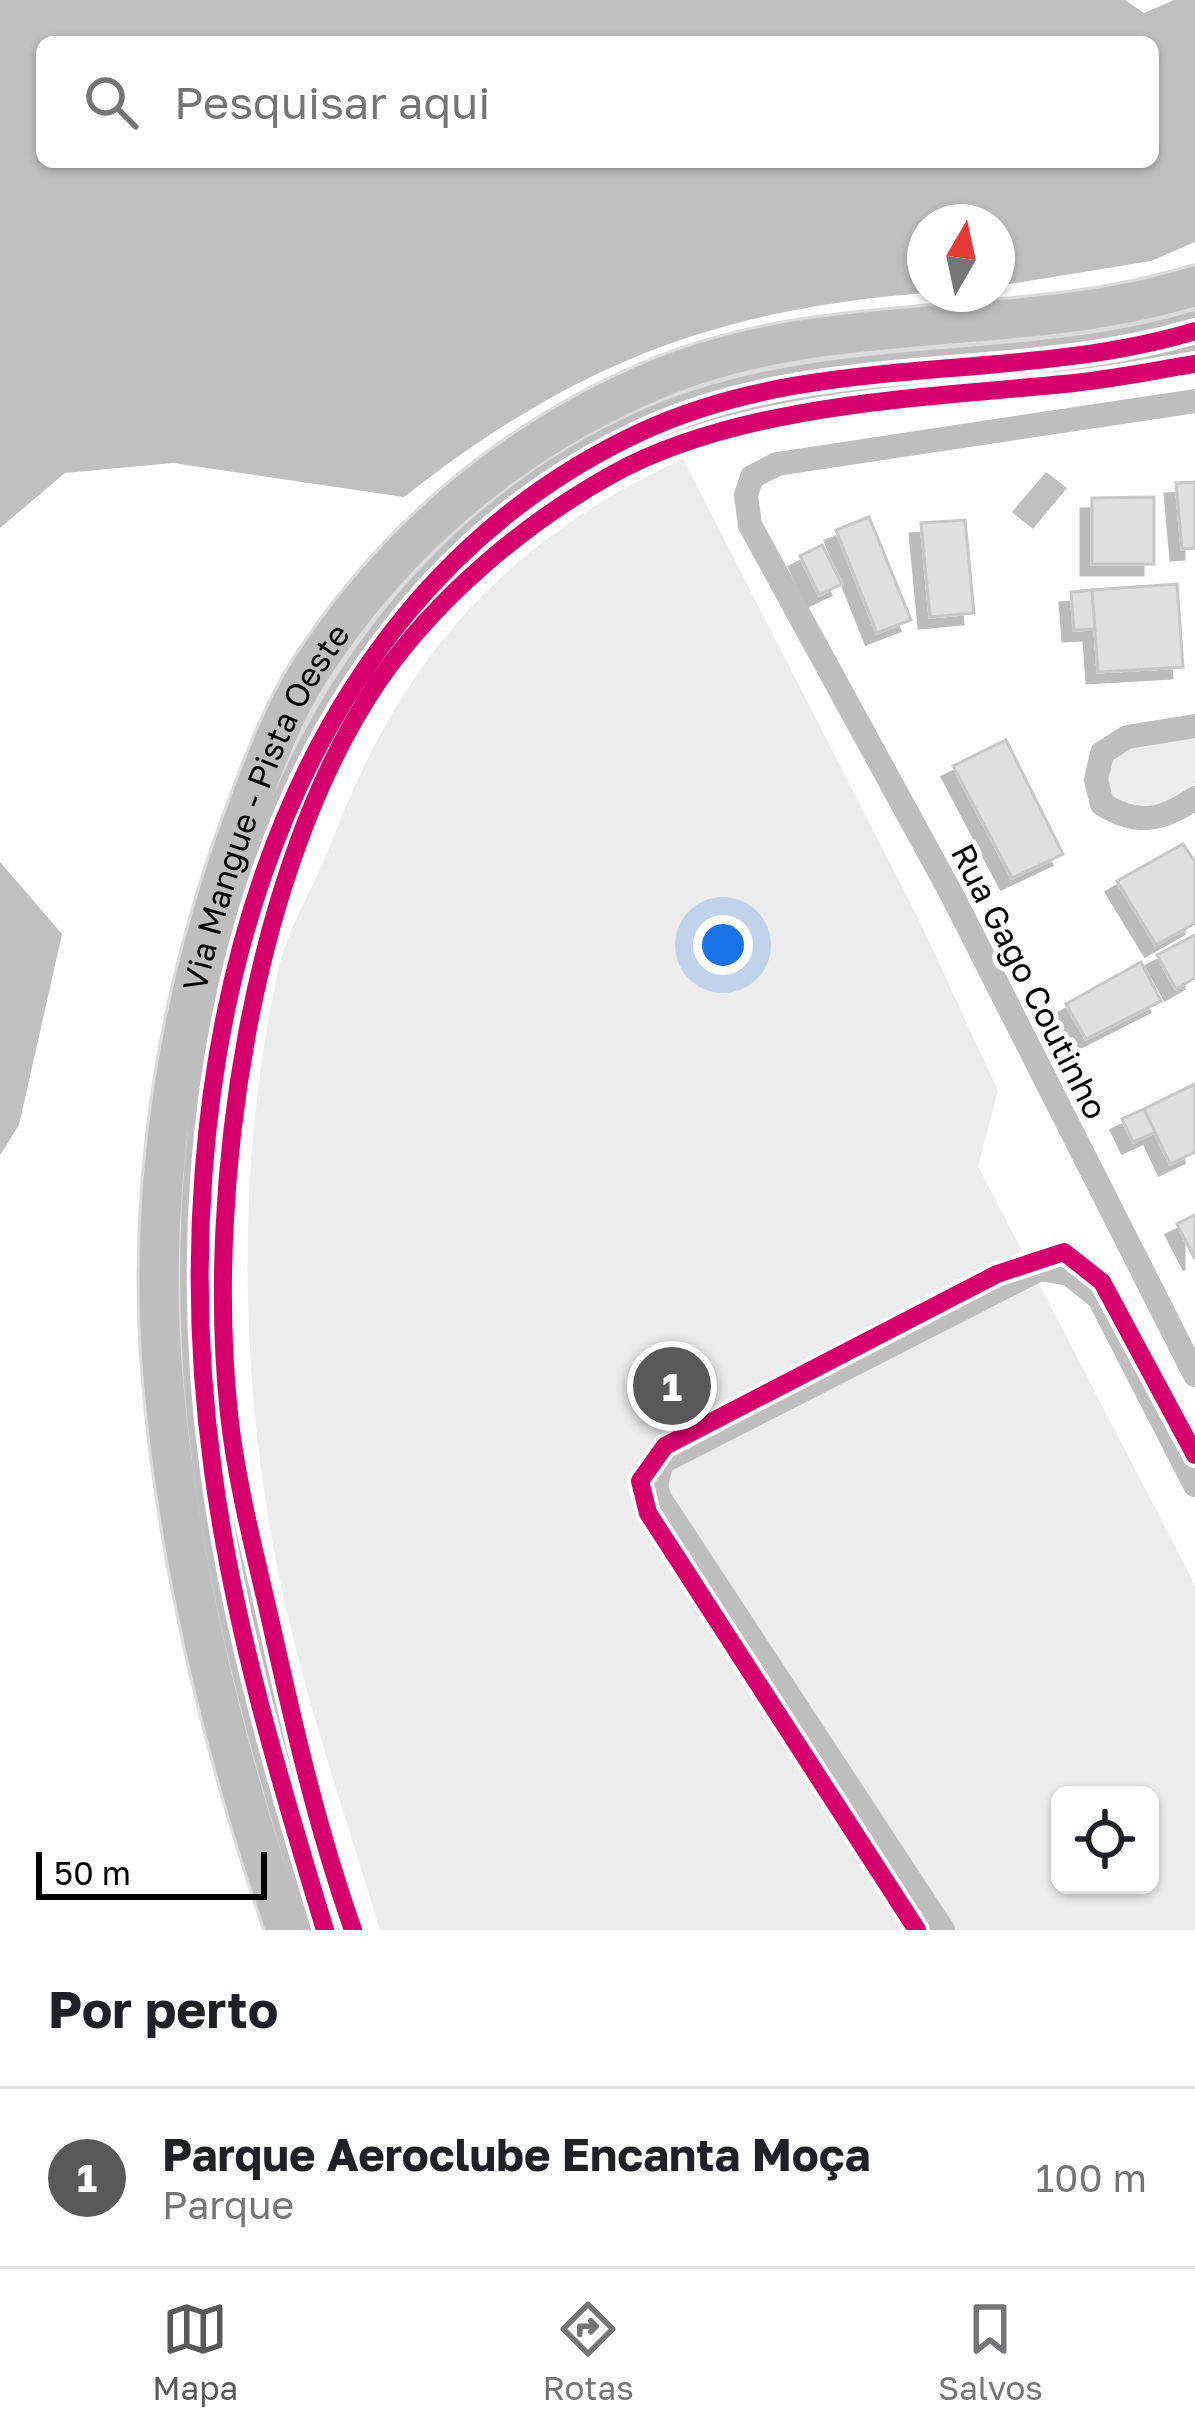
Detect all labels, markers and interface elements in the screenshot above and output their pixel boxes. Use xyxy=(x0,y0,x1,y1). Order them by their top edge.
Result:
search box xyxy=(36,36,1159,168)
icon: search xyxy=(78,69,144,135)
text: Pesquisar aqui xyxy=(174,75,490,129)
north arrow xyxy=(907,204,1015,312)
street label: Via Mangue - Pista Oeste xyxy=(174,615,357,995)
street label: Rua Gago Coutinho xyxy=(944,837,1116,1125)
your location xyxy=(693,915,753,975)
pin: 1 xyxy=(633,1341,711,1431)
map controls xyxy=(1051,1786,1159,1894)
button: locate xyxy=(1051,1786,1159,1894)
scale bar xyxy=(36,1846,267,1899)
text: 50 m xyxy=(54,1853,131,1892)
text: Por perto xyxy=(48,1978,278,2039)
text: Parque Aeroclube Encanta Moça xyxy=(162,2127,871,2181)
text: 1 xyxy=(77,2154,97,2201)
text: 100 m xyxy=(1035,2154,1147,2201)
text: Parque xyxy=(162,2181,294,2228)
tab: Mapa xyxy=(152,2296,238,2407)
tab: Rotas xyxy=(542,2296,634,2407)
tab: Salvos xyxy=(938,2296,1043,2407)

